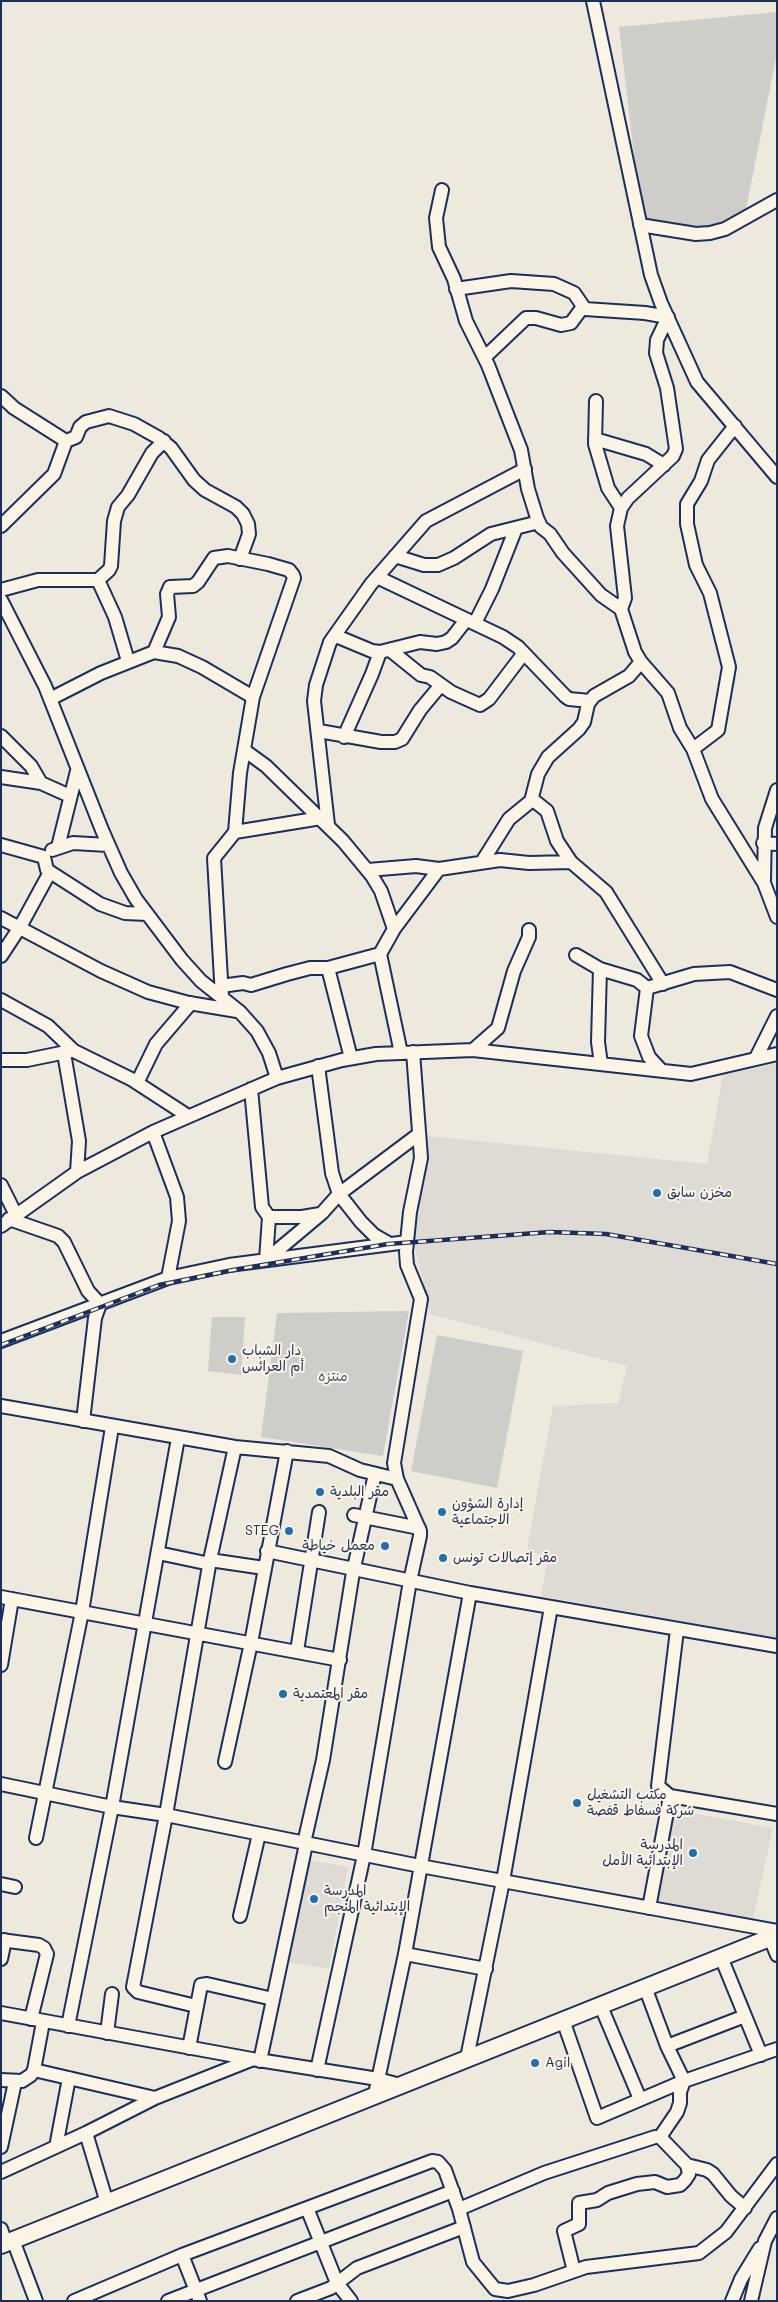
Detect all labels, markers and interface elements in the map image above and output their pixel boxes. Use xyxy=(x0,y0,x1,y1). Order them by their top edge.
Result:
place label: مخزن سابق xyxy=(667,1185,732,1201)
marker: مخزن سابق xyxy=(651,1187,663,1199)
place label: دار الشباب أم العرائس xyxy=(242,1343,304,1375)
marker: دار الشباب أم العرائس xyxy=(226,1353,238,1365)
park label: منتزه xyxy=(318,1369,348,1385)
place label: مقر البلدية xyxy=(330,1484,389,1500)
marker: مقر البلدية xyxy=(314,1486,326,1498)
place label: إدارة الشؤون الاجتماعية xyxy=(452,1496,523,1528)
marker: إدارة الشؤون الاجتماعية xyxy=(436,1506,448,1518)
place label: STEG xyxy=(245,1523,279,1539)
marker: STEG xyxy=(283,1525,295,1537)
place label: معمل خياطة xyxy=(302,1538,375,1554)
marker: معمل خياطة xyxy=(379,1540,391,1552)
place label: مقر إتصالات تونس xyxy=(453,1550,557,1566)
marker: مقر إتصالات تونس xyxy=(437,1552,449,1564)
place label: مقر المعتمدية xyxy=(293,1686,368,1702)
marker: مقر المعتمدية xyxy=(277,1688,289,1700)
place label: مكتب التشغيل شركة فسفاط قفصة xyxy=(587,1787,694,1820)
marker: مكتب التشغيل شركة فسفاط قفصة xyxy=(571,1797,583,1809)
place label: المدرسة الإبتدائية الأمل xyxy=(602,1837,683,1870)
marker: المدرسة الإبتدائية الأمل xyxy=(687,1847,699,1859)
place label: المدرسة الإبتدائية المنجم xyxy=(324,1883,410,1915)
marker: المدرسة الإبتدائية المنجم xyxy=(308,1893,320,1905)
place label: Agil xyxy=(545,2055,571,2071)
marker: Agil xyxy=(529,2057,541,2069)

